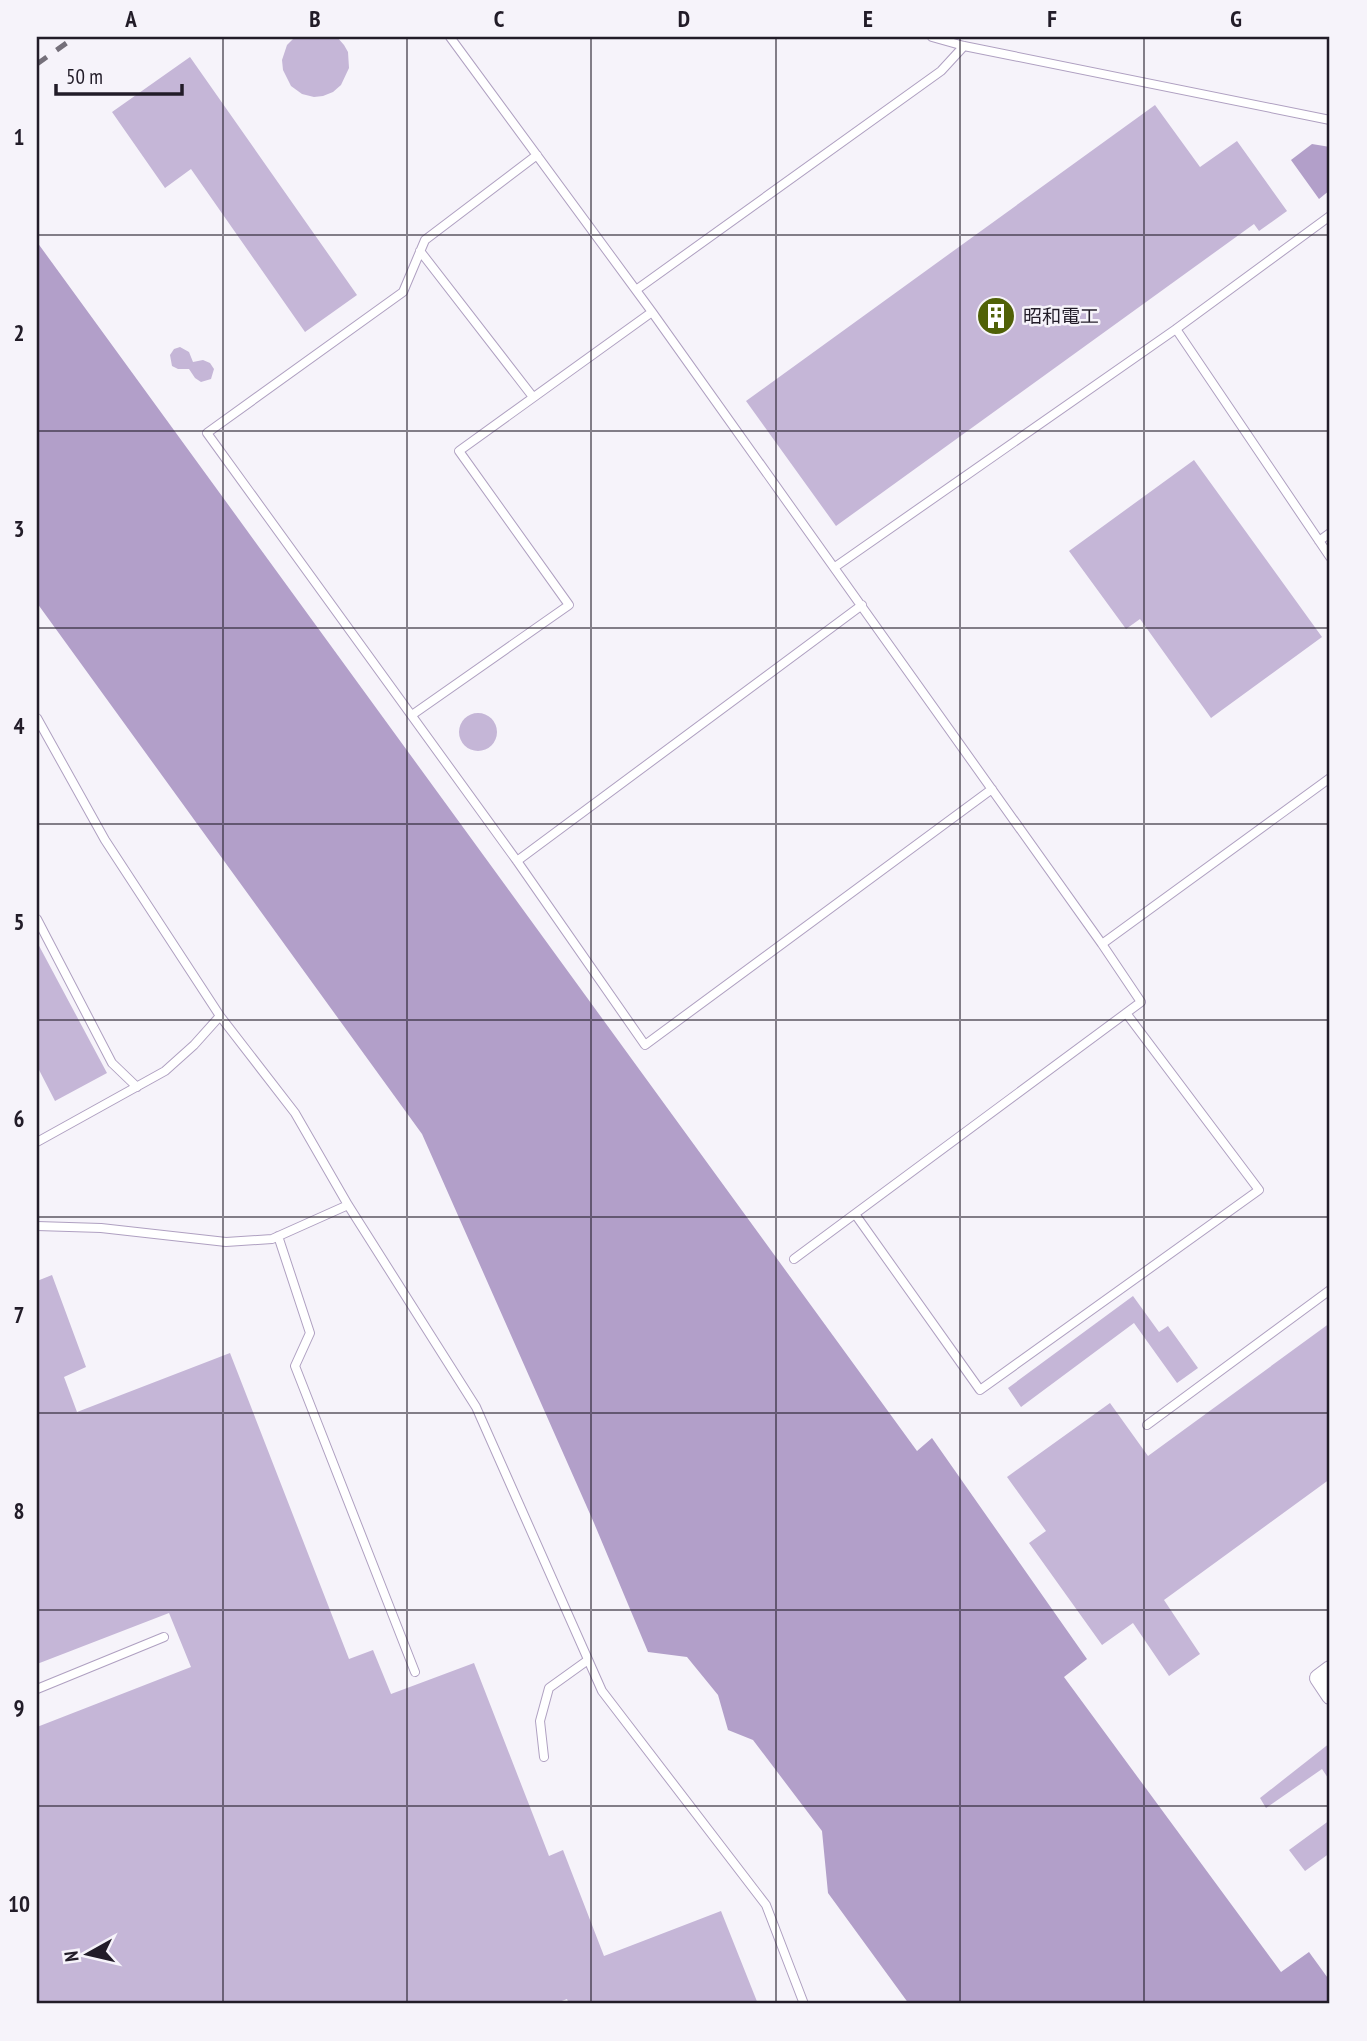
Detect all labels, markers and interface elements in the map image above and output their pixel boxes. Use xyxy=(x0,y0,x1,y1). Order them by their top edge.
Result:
text: A xyxy=(124,4,137,33)
text: B xyxy=(309,4,321,33)
text: C xyxy=(494,4,505,33)
text: D xyxy=(678,4,690,33)
text: E xyxy=(863,4,873,33)
text: F xyxy=(1047,4,1057,33)
text: G xyxy=(1230,4,1242,33)
scale bar xyxy=(56,52,182,96)
text: 50 m xyxy=(66,63,103,90)
text: 1 xyxy=(14,122,25,151)
building icon: 昭和電工 xyxy=(975,295,1017,337)
place label: 昭和電工 xyxy=(1023,304,1099,328)
text: 2 xyxy=(14,318,25,347)
text: 3 xyxy=(14,514,25,543)
text: 4 xyxy=(14,711,25,740)
text: 5 xyxy=(14,907,25,936)
text: 6 xyxy=(14,1104,25,1133)
text: 7 xyxy=(14,1300,25,1329)
text: 8 xyxy=(14,1496,25,1525)
text: 9 xyxy=(14,1693,25,1722)
text: 10 xyxy=(8,1889,30,1918)
north arrow xyxy=(52,1918,122,1988)
text: N xyxy=(59,1950,84,1963)

